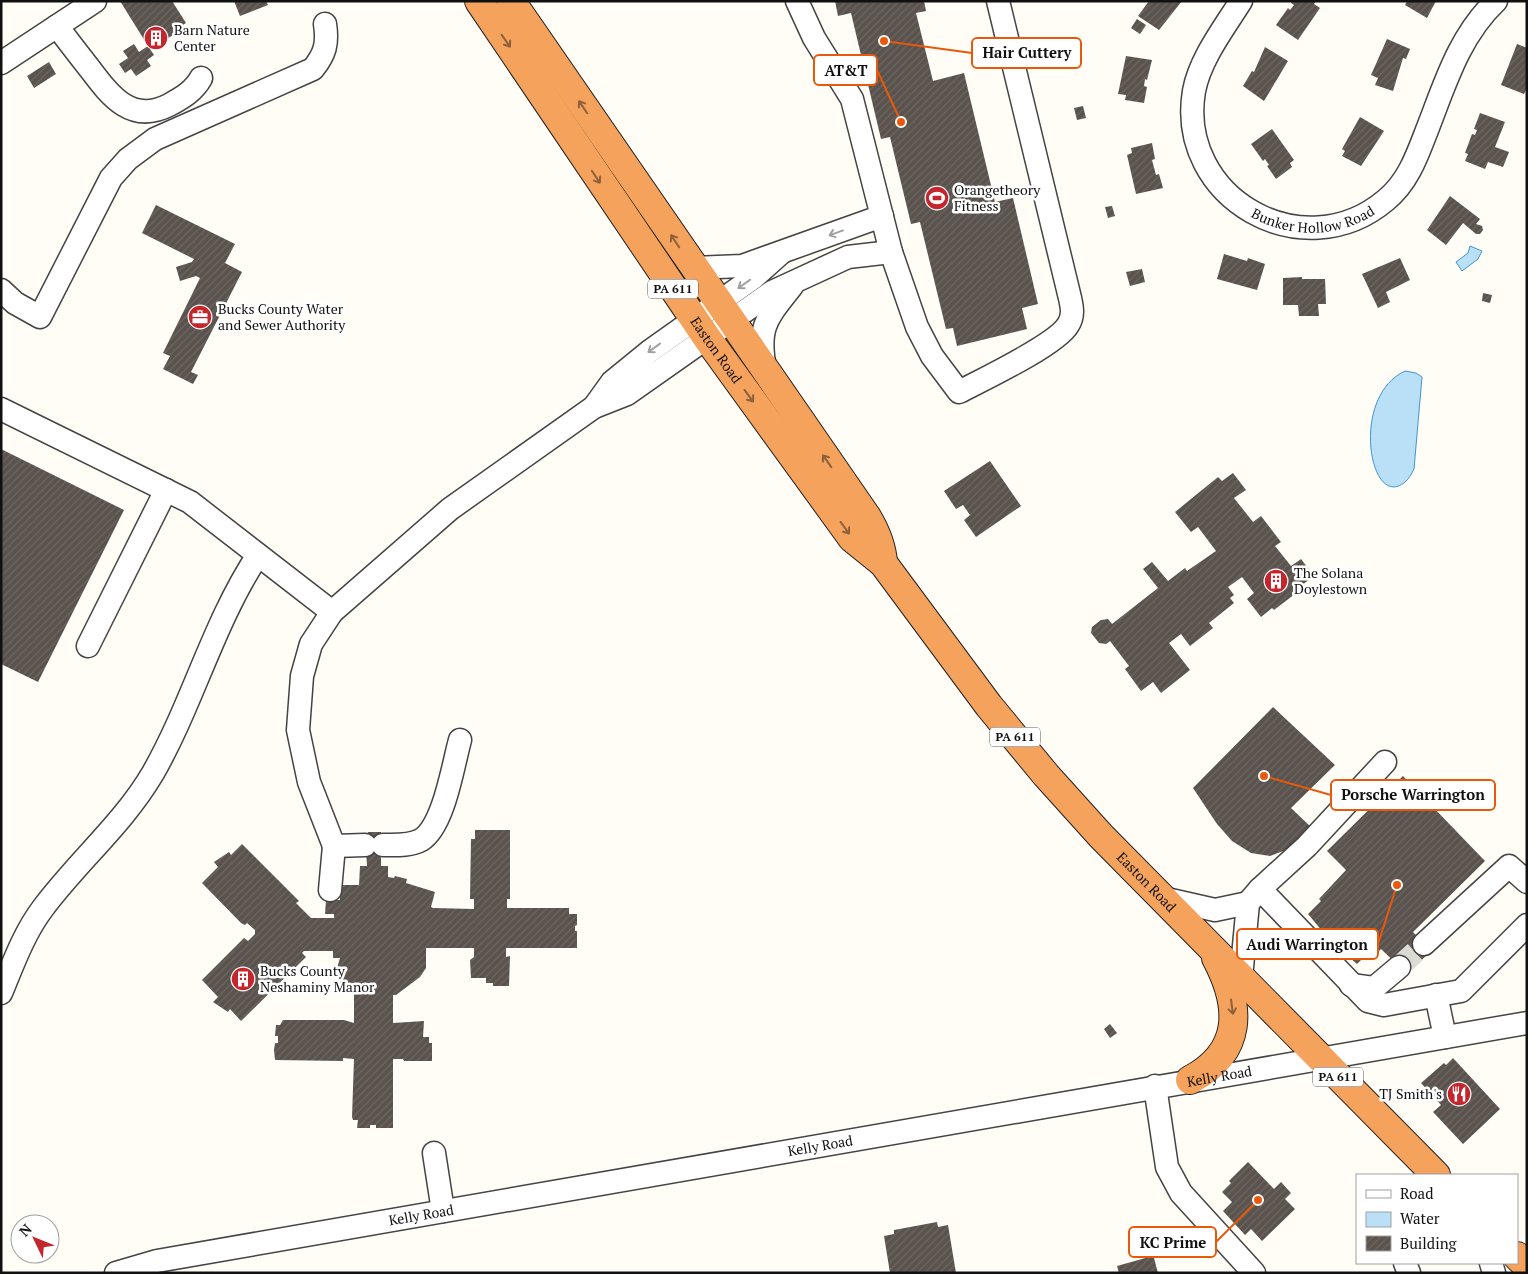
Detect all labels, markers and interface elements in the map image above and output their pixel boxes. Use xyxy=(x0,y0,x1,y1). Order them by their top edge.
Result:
place label: Barn Nature Center xyxy=(174,20,250,55)
building icon: Barn Nature Center xyxy=(143,25,169,51)
one-way arrow xyxy=(501,34,511,48)
callout: Hair Cuttery xyxy=(972,38,1081,68)
text: Hair Cuttery xyxy=(983,42,1073,62)
callout: AT&T xyxy=(814,55,877,85)
text: AT&T xyxy=(824,60,868,80)
one-way arrow xyxy=(578,100,588,114)
one-way arrow xyxy=(591,169,601,183)
place label: Orangetheory Fitness xyxy=(954,180,1041,215)
sports icon: Orangetheory Fitness xyxy=(924,185,950,211)
street label: Bunker Hollow Road xyxy=(1248,201,1378,237)
one-way arrow xyxy=(829,229,845,238)
one-way arrow xyxy=(670,234,680,248)
one-way arrow xyxy=(737,279,751,289)
road number: PA 611 xyxy=(648,280,698,298)
place label: Bucks County Water and Sewer Authority xyxy=(218,299,346,334)
office icon: Bucks County Water and Sewer Authority xyxy=(187,304,213,330)
street label: Easton Road xyxy=(686,313,747,387)
one-way arrow xyxy=(648,343,662,353)
one-way arrow xyxy=(744,389,754,403)
one-way arrow xyxy=(822,454,832,468)
one-way arrow xyxy=(840,520,850,534)
place label: The Solana Doylestown xyxy=(1294,563,1368,598)
building icon: The Solana Doylestown xyxy=(1263,568,1289,594)
road number: PA 611 xyxy=(990,728,1040,746)
callout: Porsche Warrington xyxy=(1331,780,1495,810)
text: Porsche Warrington xyxy=(1341,784,1485,804)
street label: Easton Road xyxy=(1113,847,1181,916)
callout: Audi Warrington xyxy=(1237,929,1378,959)
text: Audi Warrington xyxy=(1246,934,1368,954)
place label: Bucks County Neshaminy Manor xyxy=(260,961,375,996)
building icon: Bucks County Neshaminy Manor xyxy=(230,966,256,992)
one-way arrow xyxy=(1227,999,1237,1015)
street label: Kelly Road xyxy=(1185,1061,1253,1091)
road number: PA 611 xyxy=(1313,1068,1363,1086)
restaurant icon: TJ Smith's xyxy=(1446,1081,1472,1107)
place label: TJ Smith's xyxy=(1379,1084,1442,1103)
street label: Kelly Road xyxy=(786,1130,854,1160)
legend xyxy=(1356,1174,1518,1264)
text: Road xyxy=(1400,1183,1433,1203)
street label: Kelly Road xyxy=(387,1200,455,1230)
text: Water xyxy=(1400,1208,1440,1228)
north arrow xyxy=(10,1214,60,1264)
text: N xyxy=(15,1219,36,1240)
callout: KC Prime xyxy=(1129,1227,1216,1257)
text: KC Prime xyxy=(1140,1232,1206,1252)
text: Building xyxy=(1400,1233,1458,1253)

